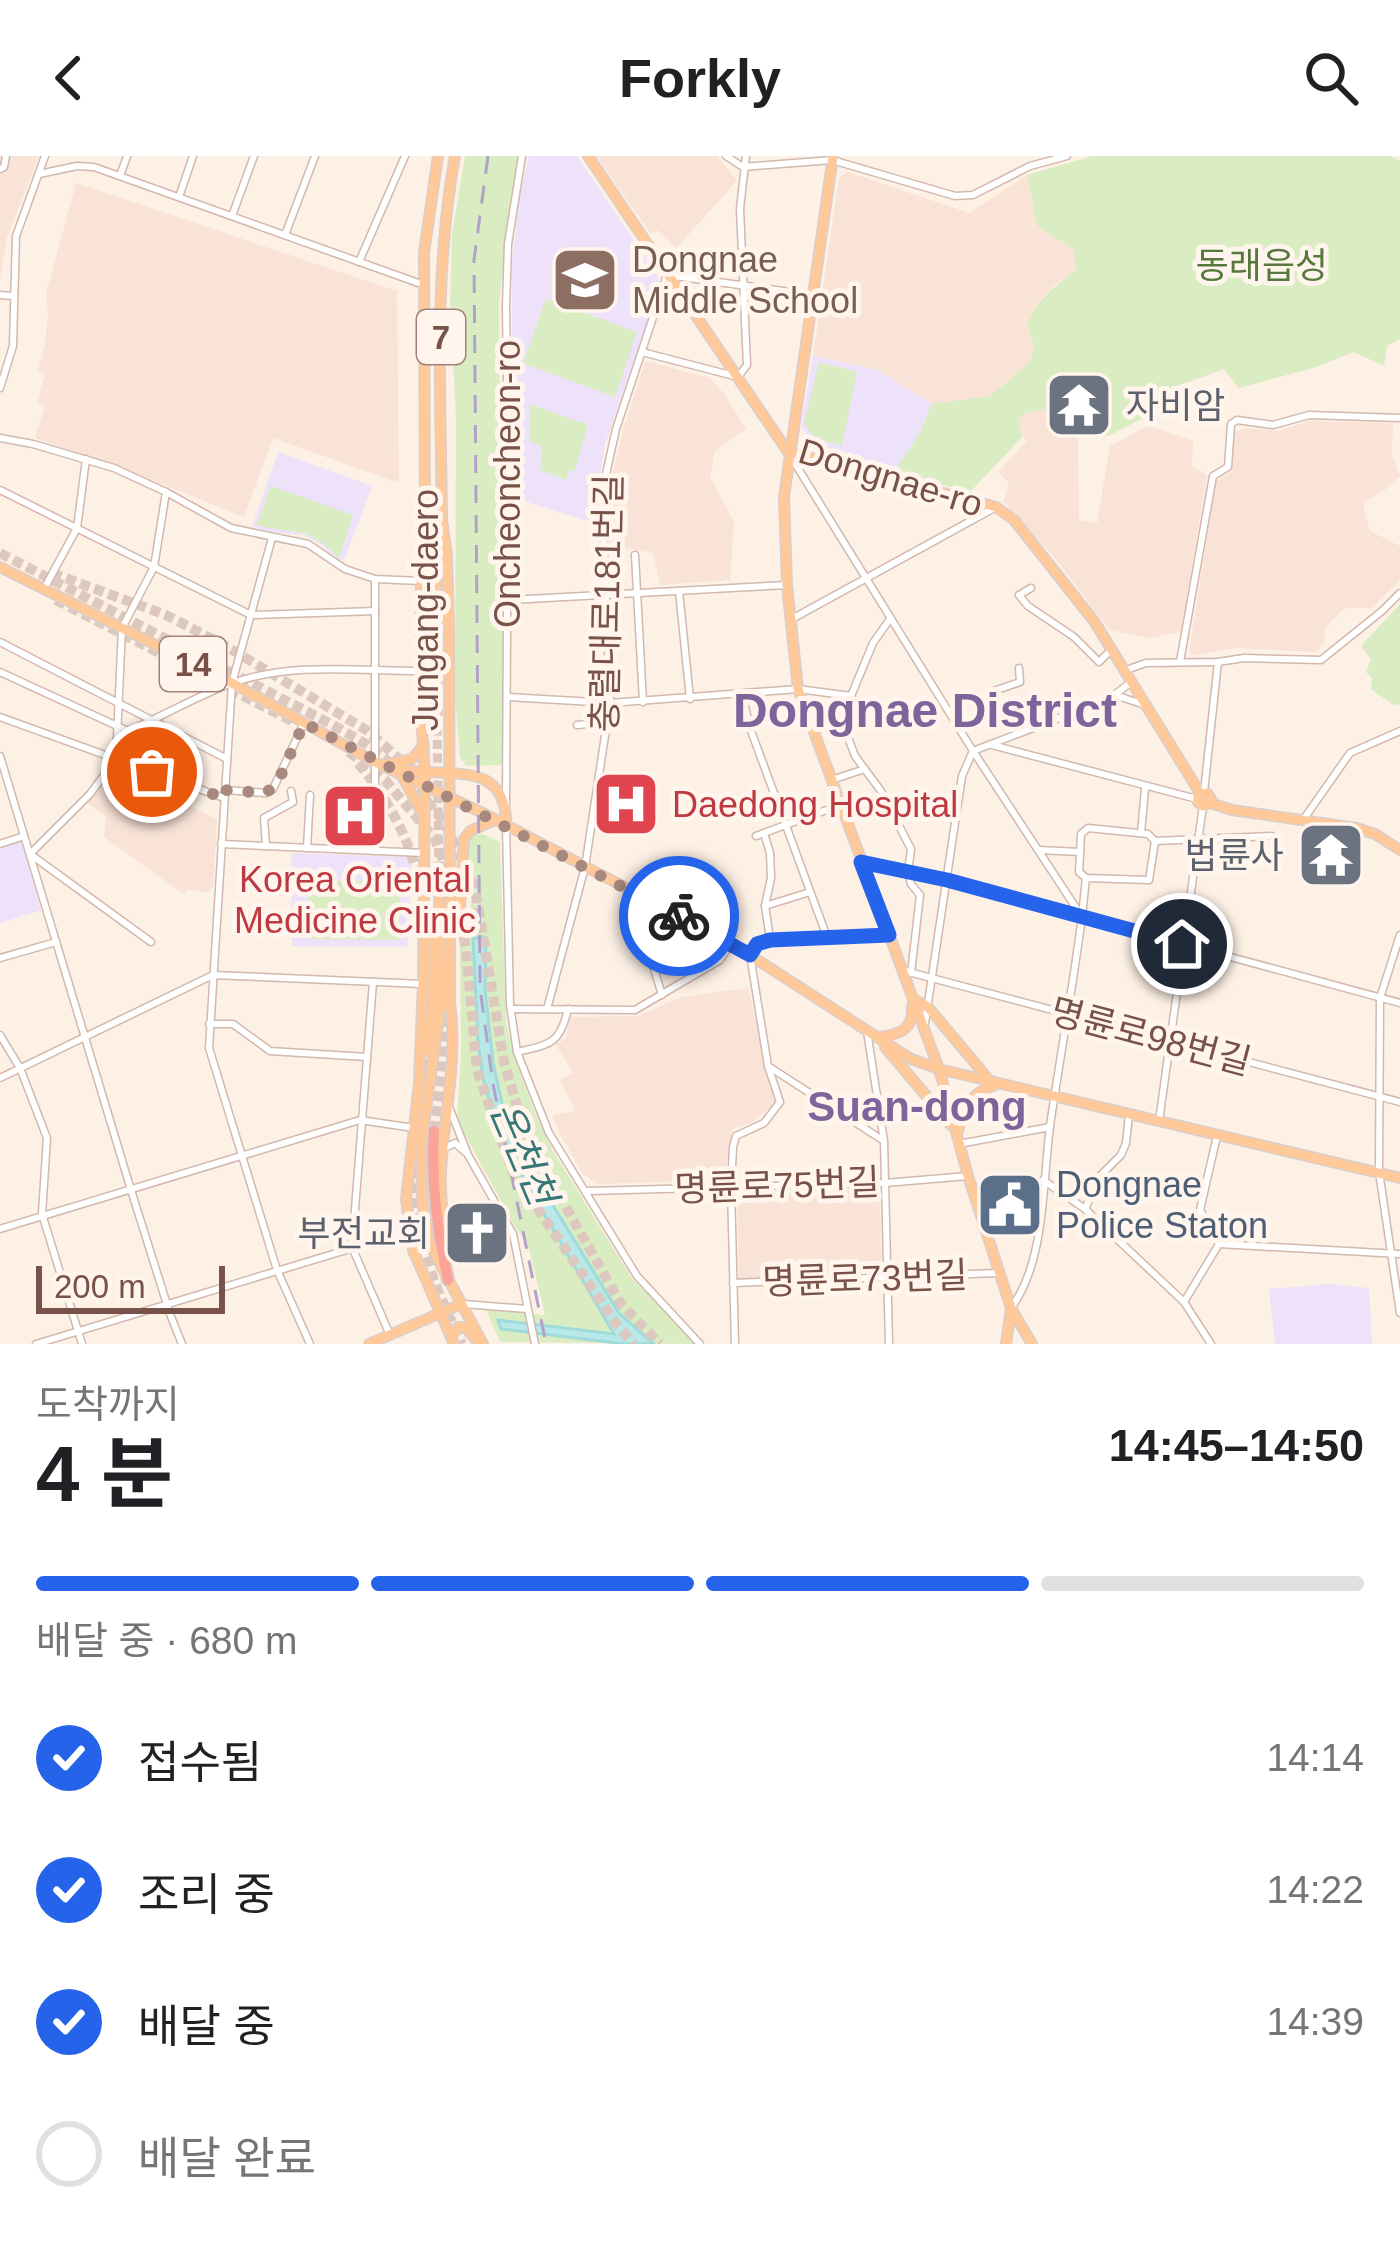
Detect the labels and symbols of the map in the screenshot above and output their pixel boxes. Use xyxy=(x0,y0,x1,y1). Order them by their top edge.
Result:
place label: Dongnae Middle School xyxy=(632,239,858,321)
school or university icon: Dongnae Middle School xyxy=(550,245,620,315)
park label: 동래읍성 xyxy=(1196,245,1328,286)
road number: 7 xyxy=(417,310,465,364)
street label: Oncheoncheon-ro xyxy=(487,340,528,628)
temple icon: 자비암 xyxy=(1044,370,1114,440)
place label: 자비암 xyxy=(1126,385,1225,426)
street label: Dongnae-ro xyxy=(794,430,988,525)
street label: 충렬대로181번길 xyxy=(584,473,629,733)
street label: Jungang-daero xyxy=(405,489,446,731)
road number: 14 xyxy=(160,637,226,691)
district label: Dongnae District xyxy=(733,684,1117,737)
pin xyxy=(101,721,203,823)
hospital icon: Daedong Hospital xyxy=(591,769,661,839)
hospital icon: Korea Oriental Medicine Clinic xyxy=(320,781,390,851)
place label: Daedong Hospital xyxy=(672,784,958,825)
temple icon: 법륜사 xyxy=(1296,820,1366,890)
place label: 법륜사 xyxy=(1185,835,1284,876)
courier xyxy=(619,856,739,976)
place label: Korea Oriental Medicine Clinic xyxy=(234,859,476,941)
pin xyxy=(1131,893,1233,995)
street label: 명륜로98번길 xyxy=(1046,990,1256,1083)
district label: Suan-dong xyxy=(807,1083,1027,1130)
water label: 온천천 xyxy=(483,1095,566,1215)
street label: 명륜로75번길 xyxy=(674,1161,880,1210)
place label: Dongnae Police Staton xyxy=(1056,1164,1268,1246)
public building icon: Dongnae Police Staton xyxy=(975,1170,1045,1240)
church icon: 부전교회 xyxy=(442,1198,512,1268)
place label: 부전교회 xyxy=(298,1213,430,1254)
street label: 명륜로73번길 xyxy=(762,1254,968,1303)
scale bar xyxy=(36,1260,225,1313)

